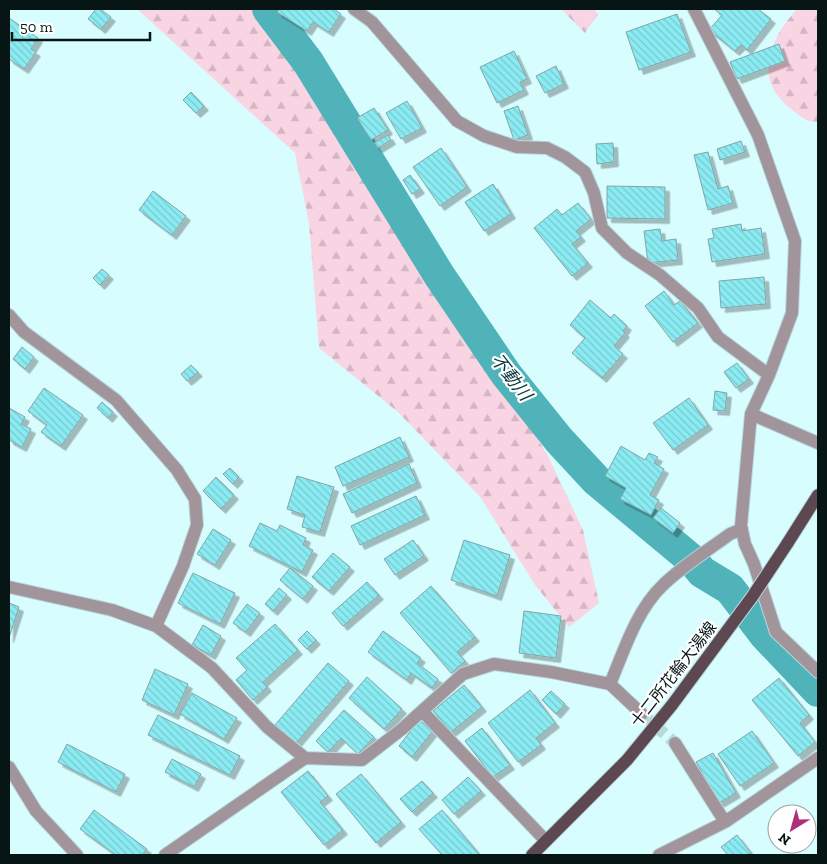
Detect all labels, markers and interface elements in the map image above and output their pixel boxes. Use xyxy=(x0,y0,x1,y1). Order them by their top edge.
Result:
scale bar xyxy=(12,10,150,42)
text: 50 m xyxy=(20,18,53,36)
water label: 不動川 xyxy=(486,349,538,407)
street label: 十二所花輪大湯線 xyxy=(627,618,720,731)
north arrow xyxy=(767,804,817,854)
text: N xyxy=(775,829,794,849)

